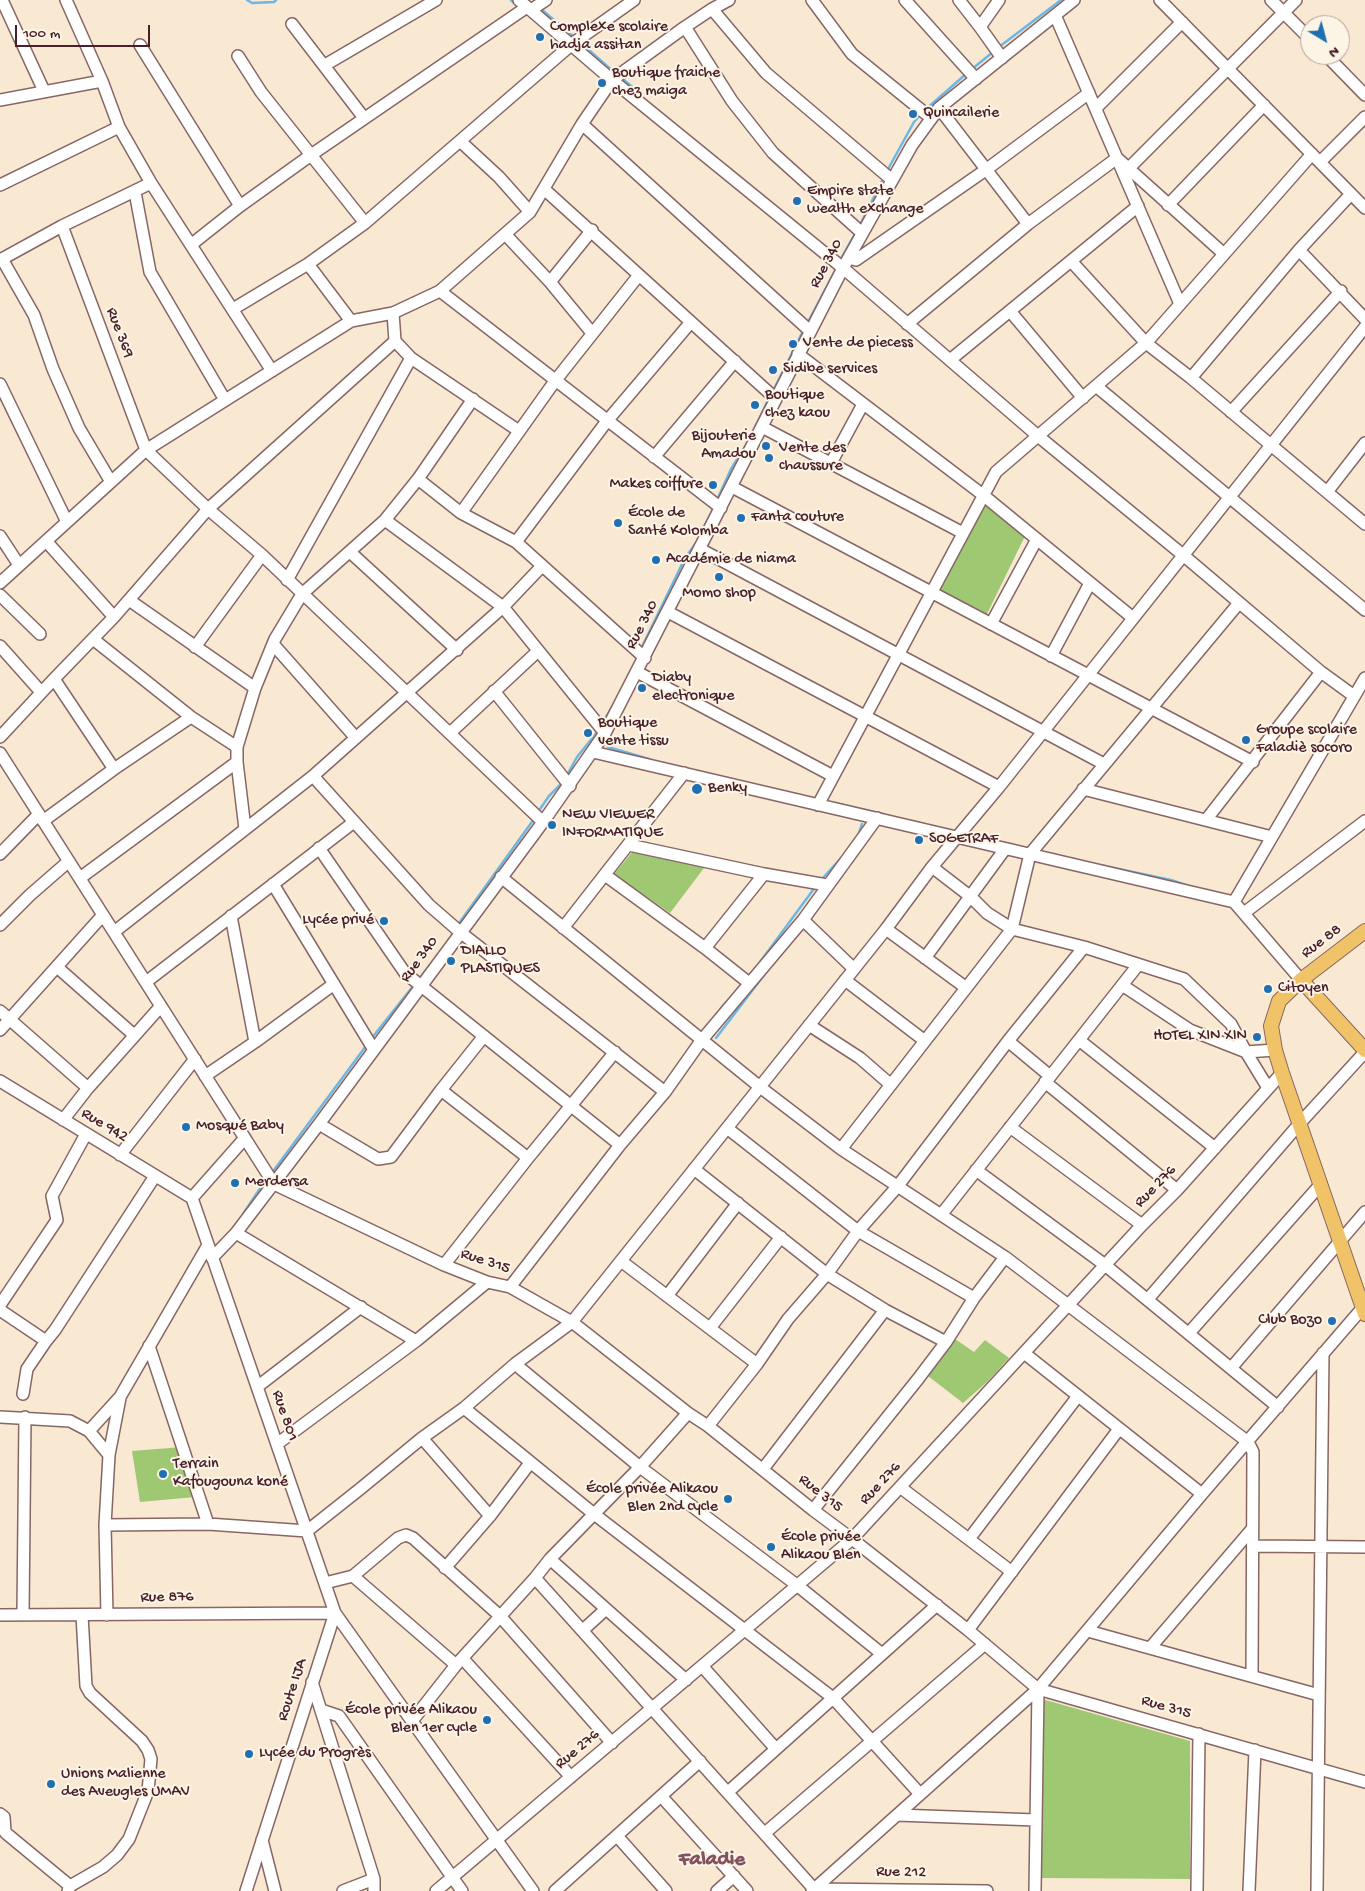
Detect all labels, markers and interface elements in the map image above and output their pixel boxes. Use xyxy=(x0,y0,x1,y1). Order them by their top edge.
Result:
scale bar xyxy=(18,15,152,47)
north arrow xyxy=(1300,15,1350,65)
place label: Complexe scolaire hadja assitan xyxy=(550,18,668,56)
text: 100 m xyxy=(23,25,60,43)
marker: Complexe scolaire hadja assitan xyxy=(534,31,546,43)
text: N xyxy=(1325,42,1342,61)
place label: Boutique fraiche chez maiga xyxy=(612,64,720,102)
marker: Boutique fraiche chez maiga xyxy=(596,77,608,89)
place label: Quincailerie xyxy=(923,104,999,124)
marker: Quincailerie xyxy=(907,108,919,120)
place label: Empire state wealth exchange xyxy=(807,182,924,220)
marker: Empire state wealth exchange xyxy=(791,195,803,207)
street label: Rue 340 xyxy=(806,236,848,292)
street label: Rue 369 xyxy=(101,305,137,361)
place label: Vente de piecess xyxy=(803,334,913,354)
marker: Vente de piecess xyxy=(787,338,799,350)
place label: Sidibe services xyxy=(783,360,877,380)
marker: Sidibe services xyxy=(767,364,779,376)
place label: Boutique chez kaou xyxy=(765,386,830,424)
marker: Boutique chez kaou xyxy=(749,399,761,411)
place label: Bijouterie Amadou xyxy=(692,427,756,465)
place label: Vente des chaussure xyxy=(779,439,846,477)
marker: Bijouterie Amadou xyxy=(760,440,772,452)
marker: Vente des chaussure xyxy=(763,452,775,464)
place label: Makes coiffure xyxy=(610,475,703,495)
marker: Makes coiffure xyxy=(707,479,719,491)
place label: École de Santé Kolomba xyxy=(628,504,728,542)
place label: Fanta couture xyxy=(751,508,844,528)
marker: Fanta couture xyxy=(735,512,747,524)
marker: École de Santé Kolomba xyxy=(612,517,624,529)
place label: Académie de niama xyxy=(666,550,796,570)
marker: Académie de niama xyxy=(650,554,662,566)
marker: Momo shop xyxy=(713,571,725,583)
place label: Momo shop xyxy=(682,584,756,604)
street label: Rue 340 xyxy=(622,597,664,653)
place label: Diaby electronique xyxy=(652,669,734,707)
marker: Diaby electronique xyxy=(636,682,648,694)
place label: Boutique vente tissu xyxy=(598,714,669,752)
place label: Groupe scolaire Faladiè socoro xyxy=(1256,721,1357,759)
marker: Boutique vente tissu xyxy=(582,727,594,739)
marker: Groupe scolaire Faladiè socoro xyxy=(1240,734,1252,746)
place label: Benky xyxy=(708,779,747,799)
marker: Benky xyxy=(690,782,704,796)
place label: NEW VIEWER INFORMATIQUE xyxy=(562,806,663,844)
marker: NEW VIEWER INFORMATIQUE xyxy=(546,819,558,831)
place label: SOGETRAF xyxy=(929,830,998,850)
marker: SOGETRAF xyxy=(913,834,925,846)
place label: Lycée privé xyxy=(302,911,374,931)
marker: Lycée privé xyxy=(378,915,390,927)
street label: Rue 88 xyxy=(1298,921,1346,963)
street label: Rue 340 xyxy=(397,933,443,987)
place label: DIALLO PLASTIQUES xyxy=(461,942,540,980)
marker: DIALLO PLASTIQUES xyxy=(445,955,457,967)
place label: Citoyen xyxy=(1278,979,1329,999)
marker: Citoyen xyxy=(1262,983,1274,995)
place label: HOTEL XIN XIN xyxy=(1153,1027,1247,1047)
marker: HOTEL XIN XIN xyxy=(1251,1031,1263,1043)
street label: Rue 942 xyxy=(77,1105,131,1147)
place label: Mosqué Baby xyxy=(196,1117,284,1137)
marker: Mosqué Baby xyxy=(180,1121,192,1133)
street label: Rue 276 xyxy=(1131,1162,1181,1212)
place label: Merdersa xyxy=(245,1173,308,1193)
marker: Merdersa xyxy=(229,1177,241,1189)
street label: Rue 315 xyxy=(458,1245,512,1279)
place label: Club Bozo xyxy=(1258,1311,1322,1331)
marker: Club Bozo xyxy=(1326,1315,1338,1327)
street label: Rue 801 xyxy=(266,1388,302,1444)
place label: Terrain Kafougouna koné xyxy=(173,1455,288,1493)
street label: Rue 276 xyxy=(856,1458,906,1510)
marker: Terrain Kafougouna koné xyxy=(157,1468,169,1480)
street label: Rue 315 xyxy=(794,1471,846,1517)
place label: École privée Alikaou Blen 2nd cycle xyxy=(586,1480,718,1518)
marker: École privée Alikaou Blen 2nd cycle xyxy=(722,1493,734,1505)
place label: École privée Alikaou Blen xyxy=(781,1528,861,1566)
marker: École privée Alikaou Blen xyxy=(765,1541,777,1553)
street label: Rue 876 xyxy=(140,1588,194,1608)
street label: Route IJA xyxy=(274,1656,312,1724)
street label: Rue 315 xyxy=(1139,1692,1193,1724)
place label: École privée Alikaou Blen 1er cycle xyxy=(345,1701,477,1739)
marker: École privée Alikaou Blen 1er cycle xyxy=(481,1714,493,1726)
street label: Rue 276 xyxy=(552,1726,604,1774)
place label: Lycée du Progrès xyxy=(259,1744,371,1764)
marker: Lycée du Progrès xyxy=(243,1748,255,1760)
place label: Unions Malienne des Aveugles UMAV xyxy=(61,1765,190,1803)
marker: Unions Malienne des Aveugles UMAV xyxy=(45,1778,57,1790)
district label: Faladie xyxy=(679,1848,745,1874)
street label: Rue 212 xyxy=(876,1863,926,1883)

